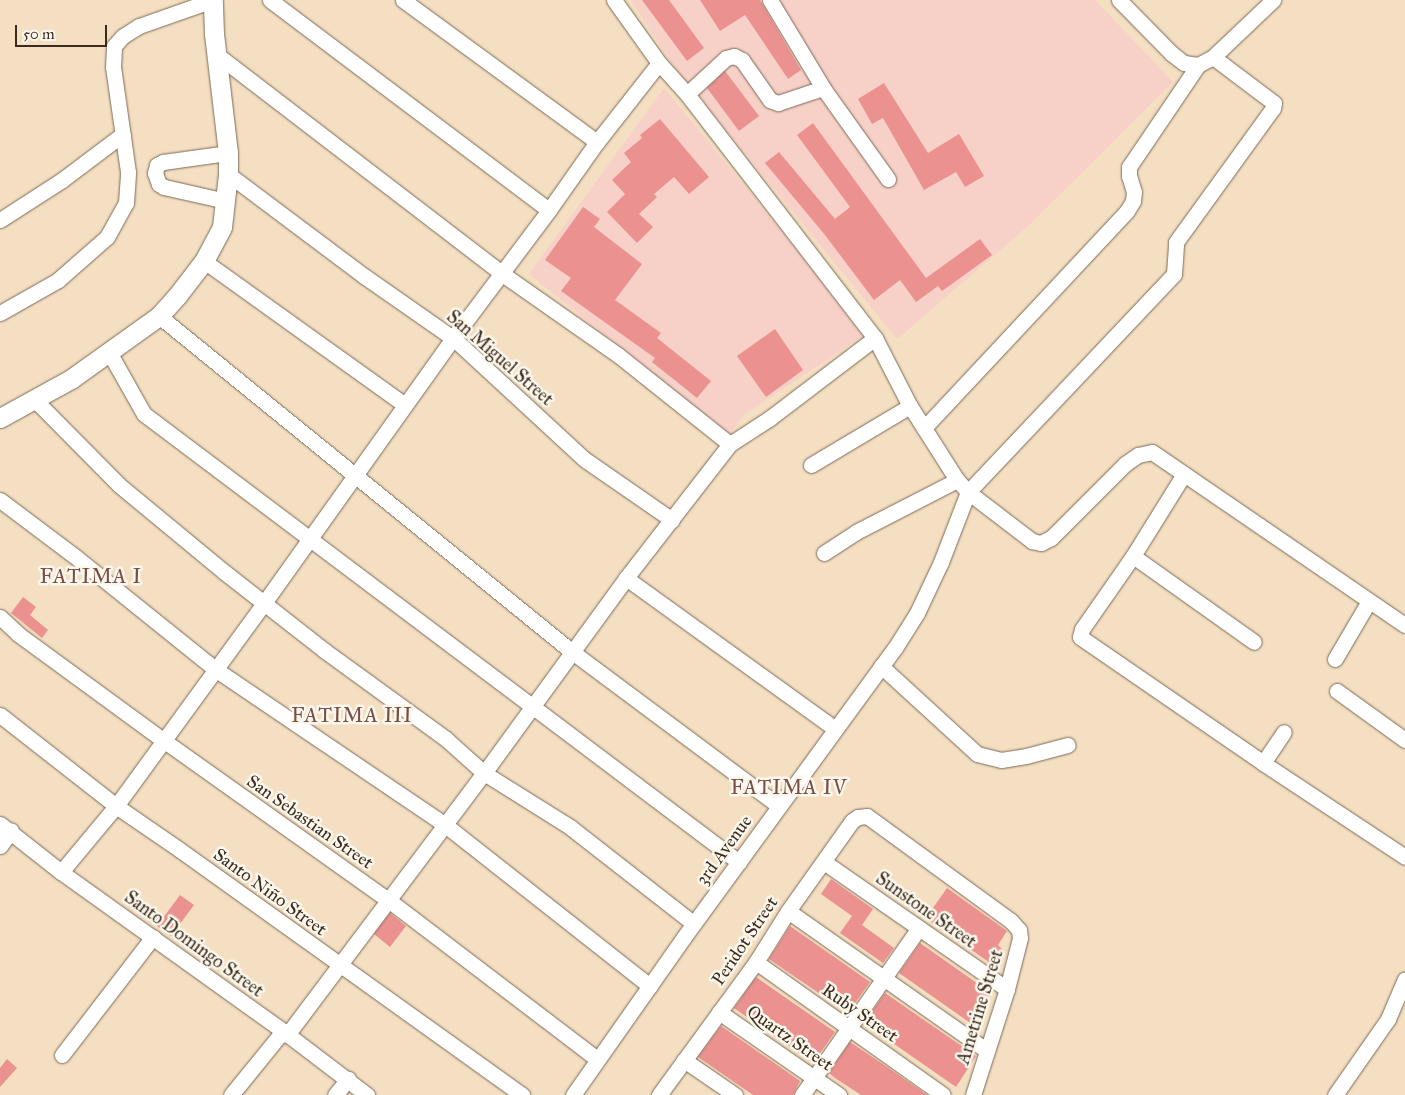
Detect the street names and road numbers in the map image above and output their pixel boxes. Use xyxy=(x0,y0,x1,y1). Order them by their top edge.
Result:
street label: San Miguel Street xyxy=(442,306,558,410)
street label: San Sebastian Street xyxy=(243,770,377,874)
street label: 3rd Avenue xyxy=(692,811,756,889)
street label: Santo Niño Street xyxy=(209,844,331,940)
street label: Sunstone Street xyxy=(872,867,980,953)
street label: Santo Domingo Street xyxy=(120,886,268,1002)
street label: Peridot Street xyxy=(707,893,783,989)
street label: Ametrine Street xyxy=(952,947,1008,1067)
street label: Ruby Street xyxy=(818,979,902,1047)
street label: Quartz Street xyxy=(743,1000,837,1076)

